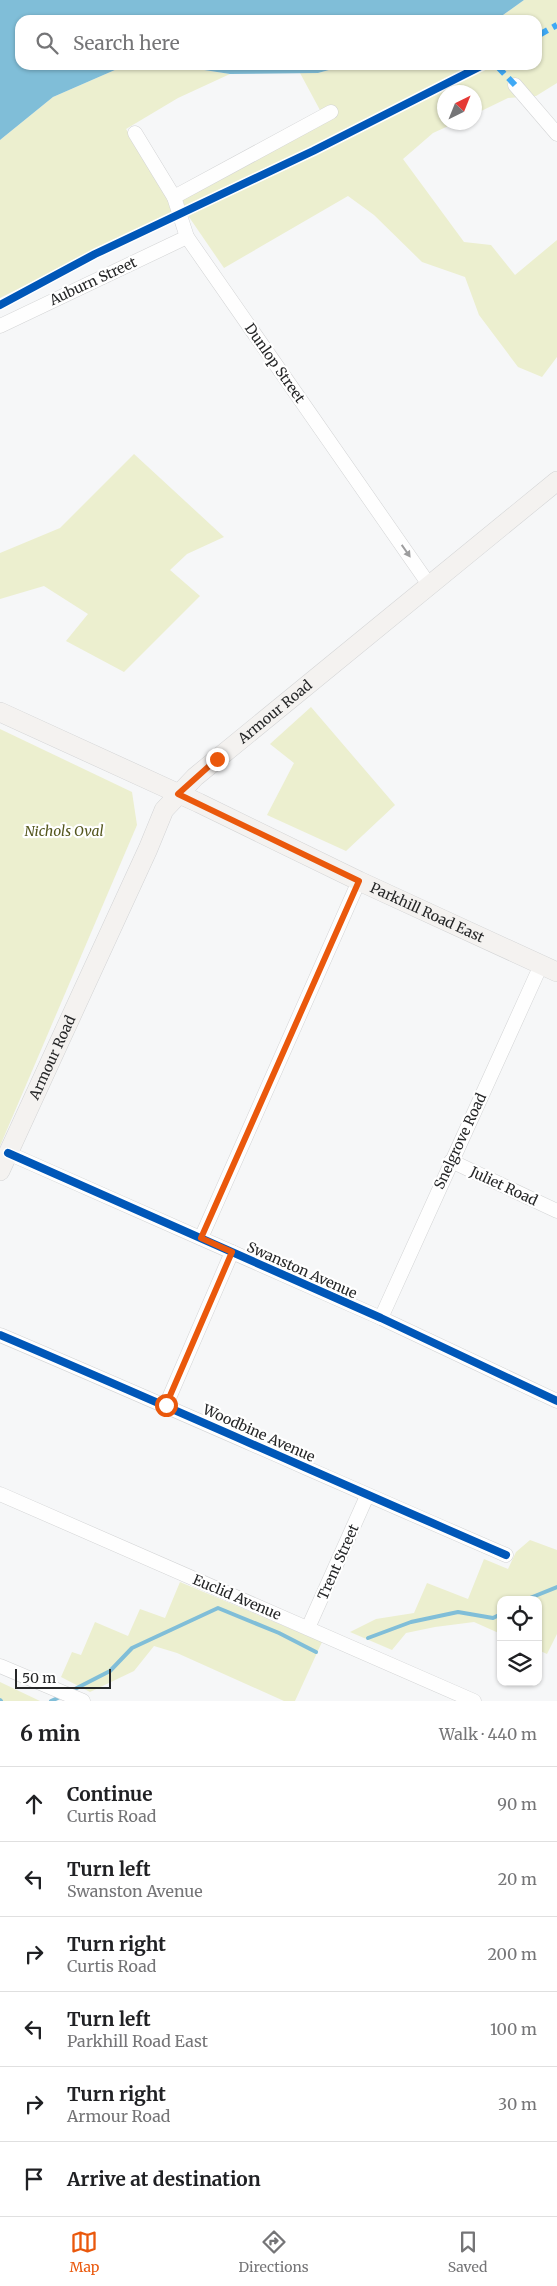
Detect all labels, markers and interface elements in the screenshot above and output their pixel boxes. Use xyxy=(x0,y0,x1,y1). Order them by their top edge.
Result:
search box xyxy=(15,15,542,70)
icon: search xyxy=(33,29,61,57)
text: Search here xyxy=(73,31,180,55)
north arrow xyxy=(437,85,482,130)
street label: Auburn Street xyxy=(46,253,140,309)
street label: Dunlop Street xyxy=(241,320,309,407)
one-way arrow xyxy=(401,545,411,558)
street label: Armour Road xyxy=(233,676,316,748)
route end xyxy=(206,748,229,771)
park label: Nichols Oval xyxy=(24,822,104,840)
street label: Parkhill Road East xyxy=(367,878,488,947)
street label: Armour Road xyxy=(25,1012,80,1103)
street label: Snelgrove Road xyxy=(430,1090,490,1192)
street label: Juliet Road xyxy=(467,1162,541,1210)
street label: Swanston Avenue xyxy=(244,1238,360,1302)
route start xyxy=(155,1394,178,1417)
street label: Woodbine Avenue xyxy=(199,1400,318,1466)
street label: Trent Street xyxy=(313,1521,363,1603)
street label: Euclid Avenue xyxy=(190,1570,284,1624)
map controls xyxy=(497,1596,542,1686)
button: locate xyxy=(497,1596,542,1641)
button: layers xyxy=(497,1641,542,1686)
scale bar xyxy=(15,1666,111,1689)
text: 50 m xyxy=(22,1669,56,1687)
text: 6 min xyxy=(20,1720,80,1747)
text: Walk · 440 m xyxy=(439,1724,537,1744)
text: Continue xyxy=(67,1782,153,1806)
icon: ahead xyxy=(20,1790,48,1818)
text: 90 m xyxy=(497,1794,537,1814)
text: Curtis Road xyxy=(67,1806,156,1826)
text: Turn left xyxy=(67,1857,151,1881)
icon: left xyxy=(20,1865,48,1893)
text: 20 m xyxy=(498,1869,537,1889)
text: Swanston Avenue xyxy=(67,1881,203,1901)
text: Turn right xyxy=(67,1932,166,1956)
icon: right xyxy=(20,1940,48,1968)
text: 200 m xyxy=(487,1944,537,1964)
text: Curtis Road xyxy=(67,1956,156,1976)
text: Turn left xyxy=(67,2007,151,2031)
icon: left xyxy=(20,2015,48,2043)
text: 100 m xyxy=(490,2019,537,2039)
text: Parkhill Road East xyxy=(67,2031,208,2051)
text: Turn right xyxy=(67,2082,166,2106)
icon: right xyxy=(20,2090,48,2118)
text: 30 m xyxy=(498,2094,537,2114)
text: Armour Road xyxy=(67,2106,170,2126)
icon: arrive xyxy=(20,2165,48,2193)
text: Arrive at destination xyxy=(67,2167,261,2191)
tab: Map xyxy=(70,2228,99,2276)
tab: Directions xyxy=(239,2228,309,2276)
tab: Saved xyxy=(448,2228,487,2276)

